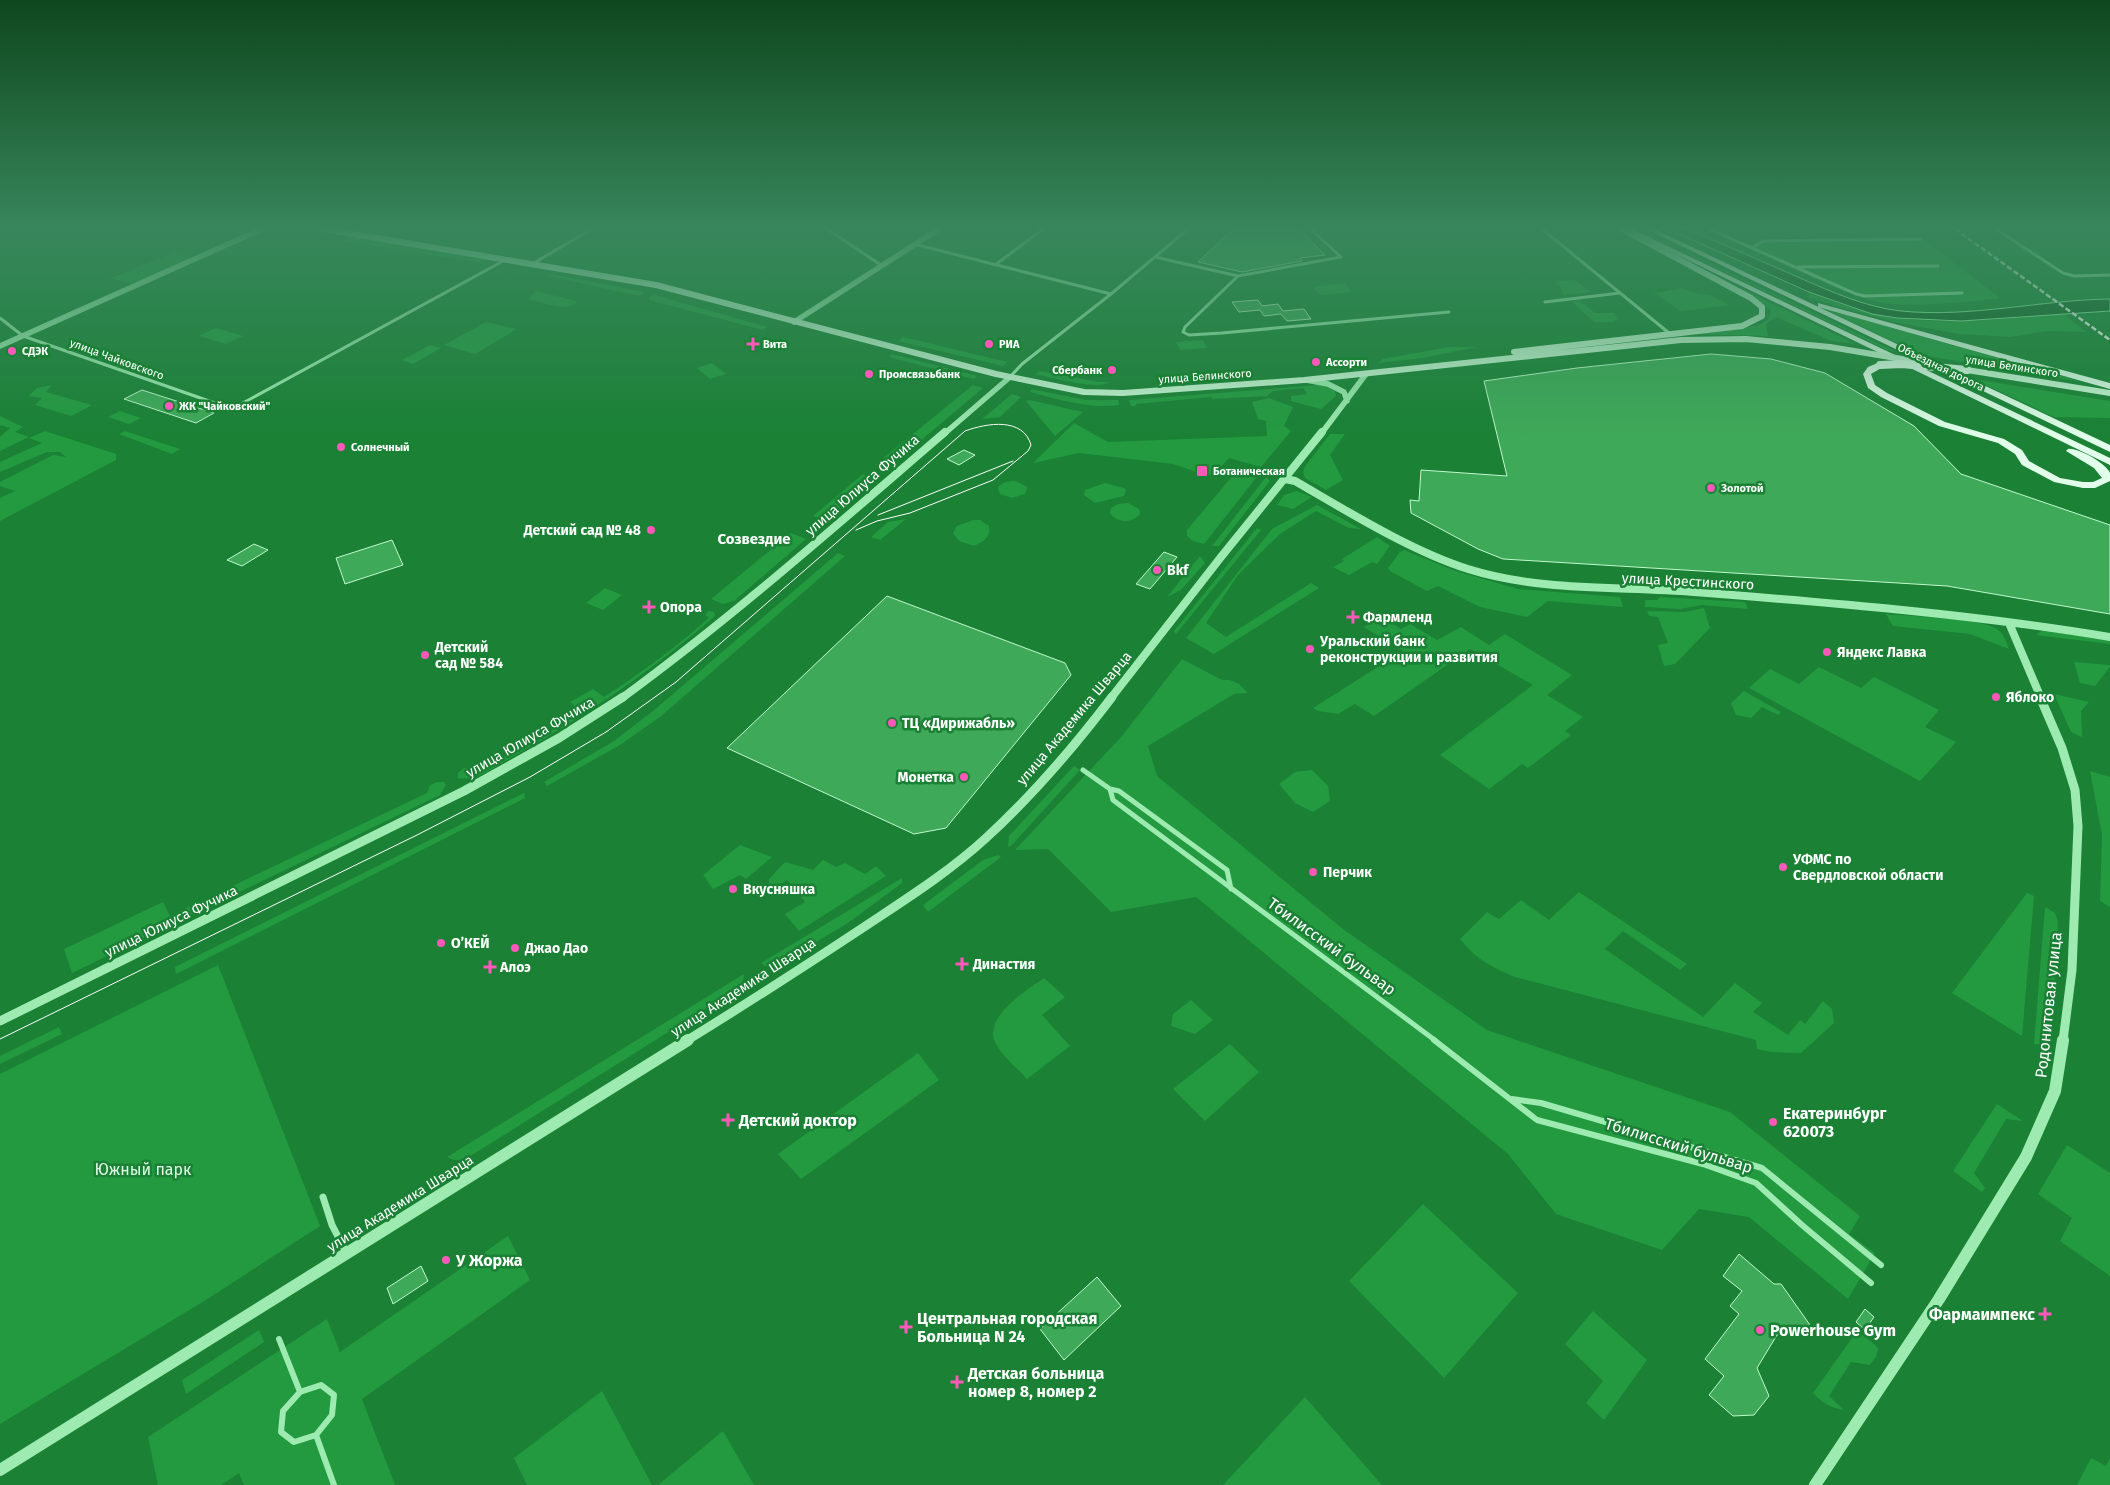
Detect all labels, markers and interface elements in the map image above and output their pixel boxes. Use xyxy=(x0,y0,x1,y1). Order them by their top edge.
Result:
street label: улица Чайковского xyxy=(68,336,166,383)
marker: Вита xyxy=(747,338,759,350)
place label: Вита xyxy=(763,338,787,351)
marker: РИА xyxy=(983,338,995,350)
place label: РИА xyxy=(999,338,1020,351)
street label: Объездная дорога xyxy=(1895,341,1986,394)
marker: СДЭК xyxy=(6,345,18,357)
place label: СДЭК xyxy=(22,345,48,358)
street label: улица Белинского xyxy=(1965,353,2059,380)
marker: Ассорти xyxy=(1310,356,1322,368)
place label: Ассорти xyxy=(1325,356,1367,369)
place label: Сбербанк xyxy=(1052,364,1103,377)
marker: Сбербанк xyxy=(1106,364,1118,376)
street label: улица Белинского xyxy=(1158,367,1252,386)
marker: Промсвязьбанк xyxy=(863,368,875,380)
place label: Промсвязьбанк xyxy=(879,368,961,381)
marker: ЖК "Чайковский" xyxy=(163,400,175,412)
place label: ЖК "Чайковский" xyxy=(178,400,270,413)
street label: улица Юлиуса Фучика xyxy=(802,431,923,540)
marker: Солнечный xyxy=(335,441,347,453)
place label: Солнечный xyxy=(351,441,410,454)
marker: Ботаническая xyxy=(1195,464,1209,478)
place label: Ботаническая xyxy=(1213,465,1285,478)
marker: Золотой xyxy=(1705,482,1717,494)
place label: Золотой xyxy=(1720,482,1764,495)
place label: Детский сад № 48 xyxy=(523,522,641,539)
marker: Детский сад № 48 xyxy=(645,524,657,536)
district label: Созвездие xyxy=(717,530,791,548)
place label: Bkf xyxy=(1167,562,1190,579)
marker: Bkf xyxy=(1151,564,1163,576)
street label: улица Крестинского xyxy=(1621,570,1755,593)
place label: Опора xyxy=(660,599,702,616)
marker: Опора xyxy=(642,600,656,614)
place label: Фармленд xyxy=(1363,609,1432,626)
marker: Фармленд xyxy=(1347,611,1359,623)
place label: Уральский банк реконструкции и развития xyxy=(1319,633,1498,666)
place label: Детский сад № 584 xyxy=(434,639,503,672)
marker: Уральский банк реконструкции и развития xyxy=(1304,643,1316,655)
place label: Яндекс Лавка xyxy=(1837,644,1927,661)
marker: Яндекс Лавка xyxy=(1821,646,1833,658)
street label: улица Академика Шварца xyxy=(1013,648,1135,789)
marker: Детский сад № 584 xyxy=(419,649,431,661)
place label: Яблоко xyxy=(2006,689,2054,706)
marker: Яблоко xyxy=(1990,691,2002,703)
street label: улица Юлиуса Фучика xyxy=(463,694,598,781)
place label: ТЦ «Дирижабль» xyxy=(902,715,1015,732)
marker: ТЦ «Дирижабль» xyxy=(886,717,898,729)
place label: Монетка xyxy=(897,769,954,786)
marker: Монетка xyxy=(958,771,970,783)
place label: УФМС по Свердловской области xyxy=(1792,851,1944,884)
marker: УФМС по Свердловской области xyxy=(1777,861,1789,873)
place label: Перчик xyxy=(1323,864,1372,881)
marker: Перчик xyxy=(1307,866,1319,878)
place label: Вкусняшка xyxy=(743,881,816,898)
street label: улица Юлиуса Фучика xyxy=(102,882,240,961)
marker: Вкусняшка xyxy=(727,883,739,895)
street label: Тбилисский бульвар xyxy=(1264,894,1399,999)
street label: Родонитовая улица xyxy=(2031,931,2066,1079)
place label: О’КЕЙ xyxy=(451,934,489,952)
street label: улица Академика Шварца xyxy=(668,934,819,1041)
marker: О’КЕЙ xyxy=(435,937,447,949)
place label: Джао Дао xyxy=(524,940,588,957)
marker: Джао Дао xyxy=(509,942,521,954)
place label: Династия xyxy=(972,956,1035,973)
marker: Династия xyxy=(955,957,969,971)
place label: Алоэ xyxy=(499,959,531,976)
marker: Алоэ xyxy=(484,961,496,973)
place label: Екатеринбург 620073 xyxy=(1783,1104,1887,1141)
place label: Детский доктор xyxy=(738,1111,857,1130)
marker: Детский доктор xyxy=(721,1113,735,1127)
street label: Тбилисский бульвар xyxy=(1603,1114,1755,1177)
marker: Екатеринбург 620073 xyxy=(1767,1116,1779,1128)
street label: улица Академика Шварца xyxy=(324,1151,477,1256)
park label: Южный парк xyxy=(95,1160,192,1179)
place label: У Жоржа xyxy=(455,1251,523,1270)
marker: У Жоржа xyxy=(440,1254,452,1266)
place label: Фармаимпекс xyxy=(1929,1305,2035,1324)
marker: Фармаимпекс xyxy=(2039,1308,2051,1320)
place label: Центральная городская Больница N 24 xyxy=(917,1309,1098,1346)
marker: Центральная городская Больница N 24 xyxy=(899,1320,913,1334)
place label: Powerhouse Gym xyxy=(1770,1321,1896,1340)
marker: Powerhouse Gym xyxy=(1754,1324,1766,1336)
place label: Детская больница номер 8, номер 2 xyxy=(967,1364,1104,1401)
marker: Детская больница номер 8, номер 2 xyxy=(950,1375,964,1389)

